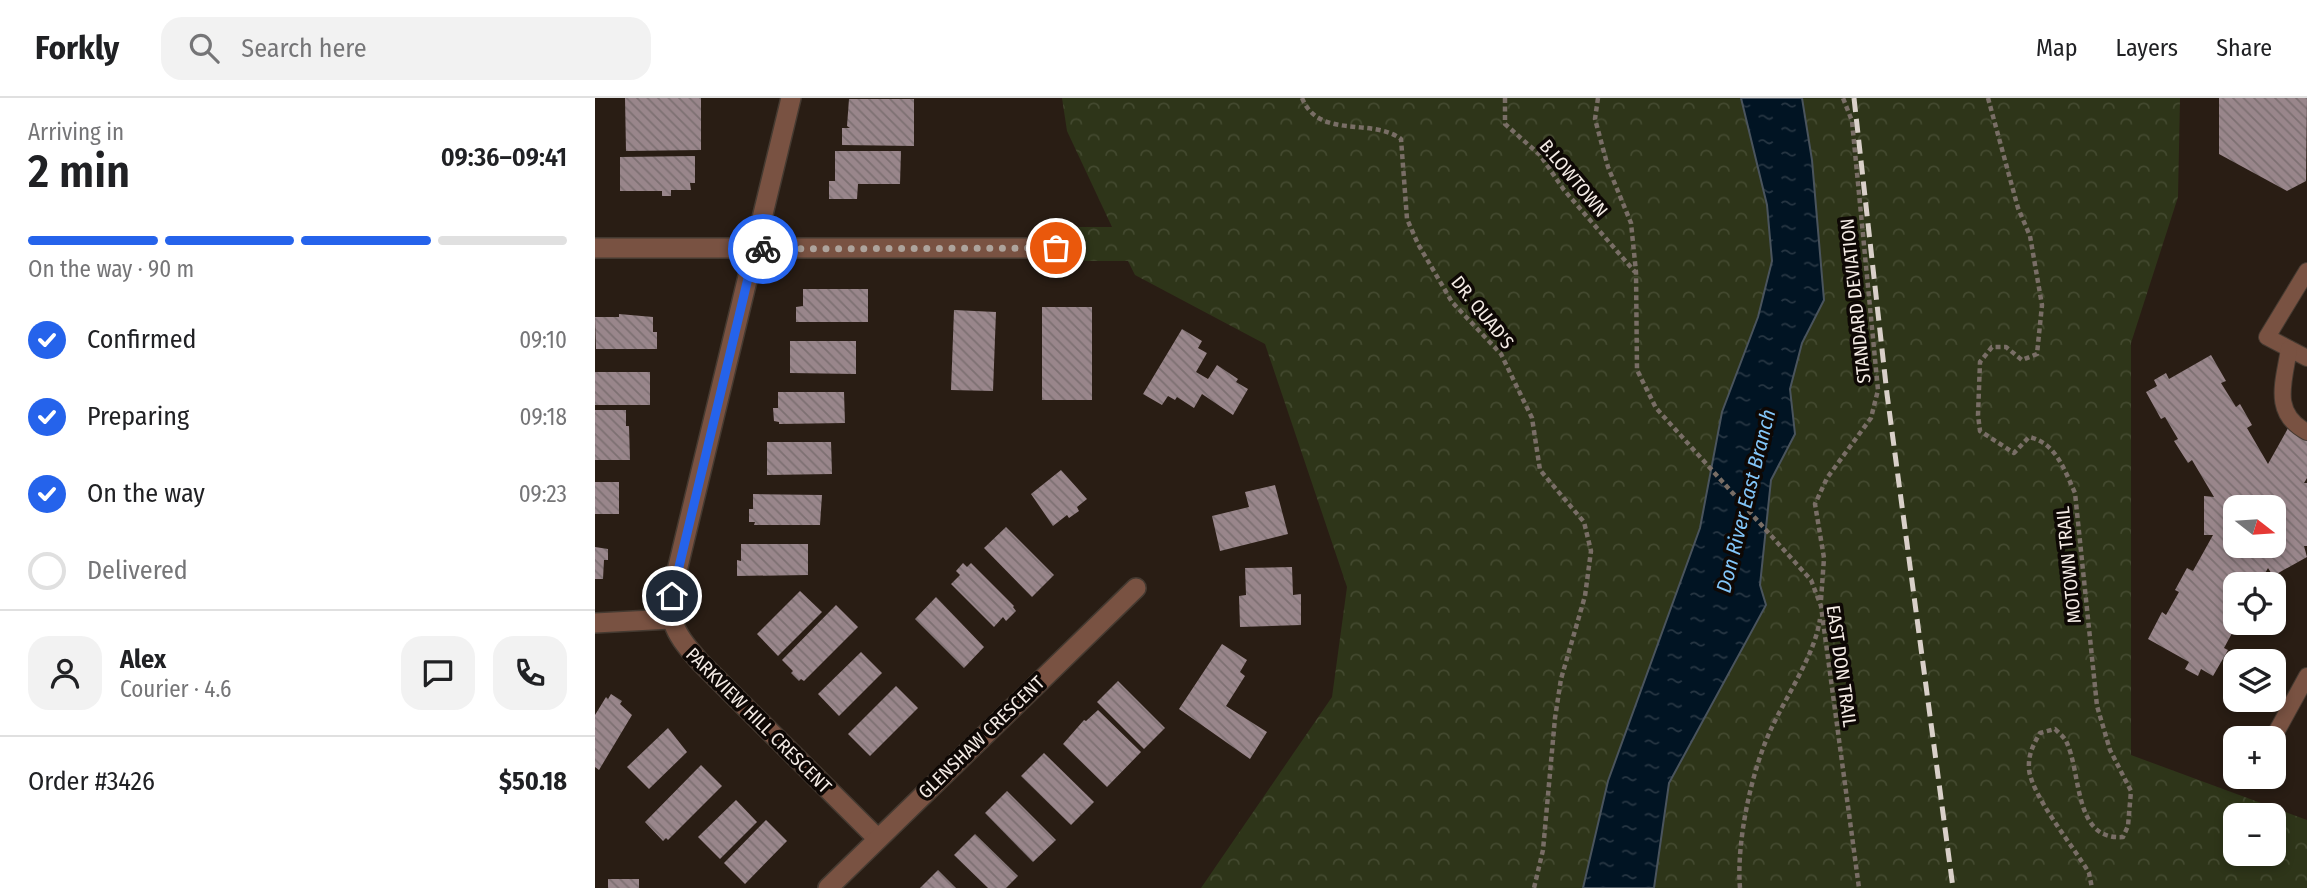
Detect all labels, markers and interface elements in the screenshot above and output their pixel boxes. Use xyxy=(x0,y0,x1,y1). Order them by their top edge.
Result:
search box xyxy=(161,17,651,80)
text: Forkly xyxy=(35,28,119,68)
icon: search xyxy=(185,29,223,67)
text: Search here xyxy=(241,33,367,64)
text: Map xyxy=(2036,34,2078,62)
text: Layers xyxy=(2116,34,2178,62)
text: Share xyxy=(2216,34,2272,62)
text: Arriving in xyxy=(28,118,124,146)
street label: B.LOWTOWN xyxy=(1535,135,1613,222)
text: 09:36–09:41 xyxy=(441,142,567,173)
text: 2 min xyxy=(28,144,130,199)
courier xyxy=(728,214,798,284)
street label: STANDARD DEVIATION xyxy=(1835,217,1876,385)
pin xyxy=(1026,218,1086,278)
icon: bag xyxy=(1037,229,1075,267)
icon: bike xyxy=(744,230,782,268)
text: On the way · 90 m xyxy=(28,255,194,283)
street label: DR. QUAD'S xyxy=(1446,271,1519,353)
icon: check xyxy=(28,321,66,359)
text: Confirmed xyxy=(87,324,197,355)
text: 09:10 xyxy=(519,326,567,354)
icon: check xyxy=(28,398,66,436)
text: Preparing xyxy=(87,401,189,432)
text: 09:18 xyxy=(520,403,567,431)
water label: Don River East Branch xyxy=(1711,407,1781,595)
icon: check xyxy=(28,475,66,513)
text: On the way xyxy=(87,478,205,509)
text: 09:23 xyxy=(519,480,567,508)
north arrow xyxy=(2223,495,2285,558)
map controls xyxy=(2223,495,2286,866)
street label: MOTOWN TRAIL xyxy=(2051,505,2086,625)
text: Delivered xyxy=(87,555,188,586)
pin xyxy=(642,566,702,626)
button: locate xyxy=(2223,572,2286,635)
icon: home xyxy=(653,577,691,615)
street label: EAST DON TRAIL xyxy=(1822,604,1862,729)
button: person xyxy=(28,636,102,710)
button: chat xyxy=(401,636,475,710)
button: phone xyxy=(493,636,567,710)
street label: PARKVIEW HILL CRESCENT xyxy=(681,643,836,798)
text: Alex xyxy=(120,644,166,675)
button: layers xyxy=(2223,649,2286,712)
street label: GLENSHAW CRESCENT xyxy=(914,671,1049,803)
text: Courier · 4.6 xyxy=(120,675,231,703)
button: + xyxy=(2223,726,2286,789)
text: Order #3426 xyxy=(28,766,155,797)
text: $50.18 xyxy=(499,766,567,797)
button: − xyxy=(2223,803,2286,866)

